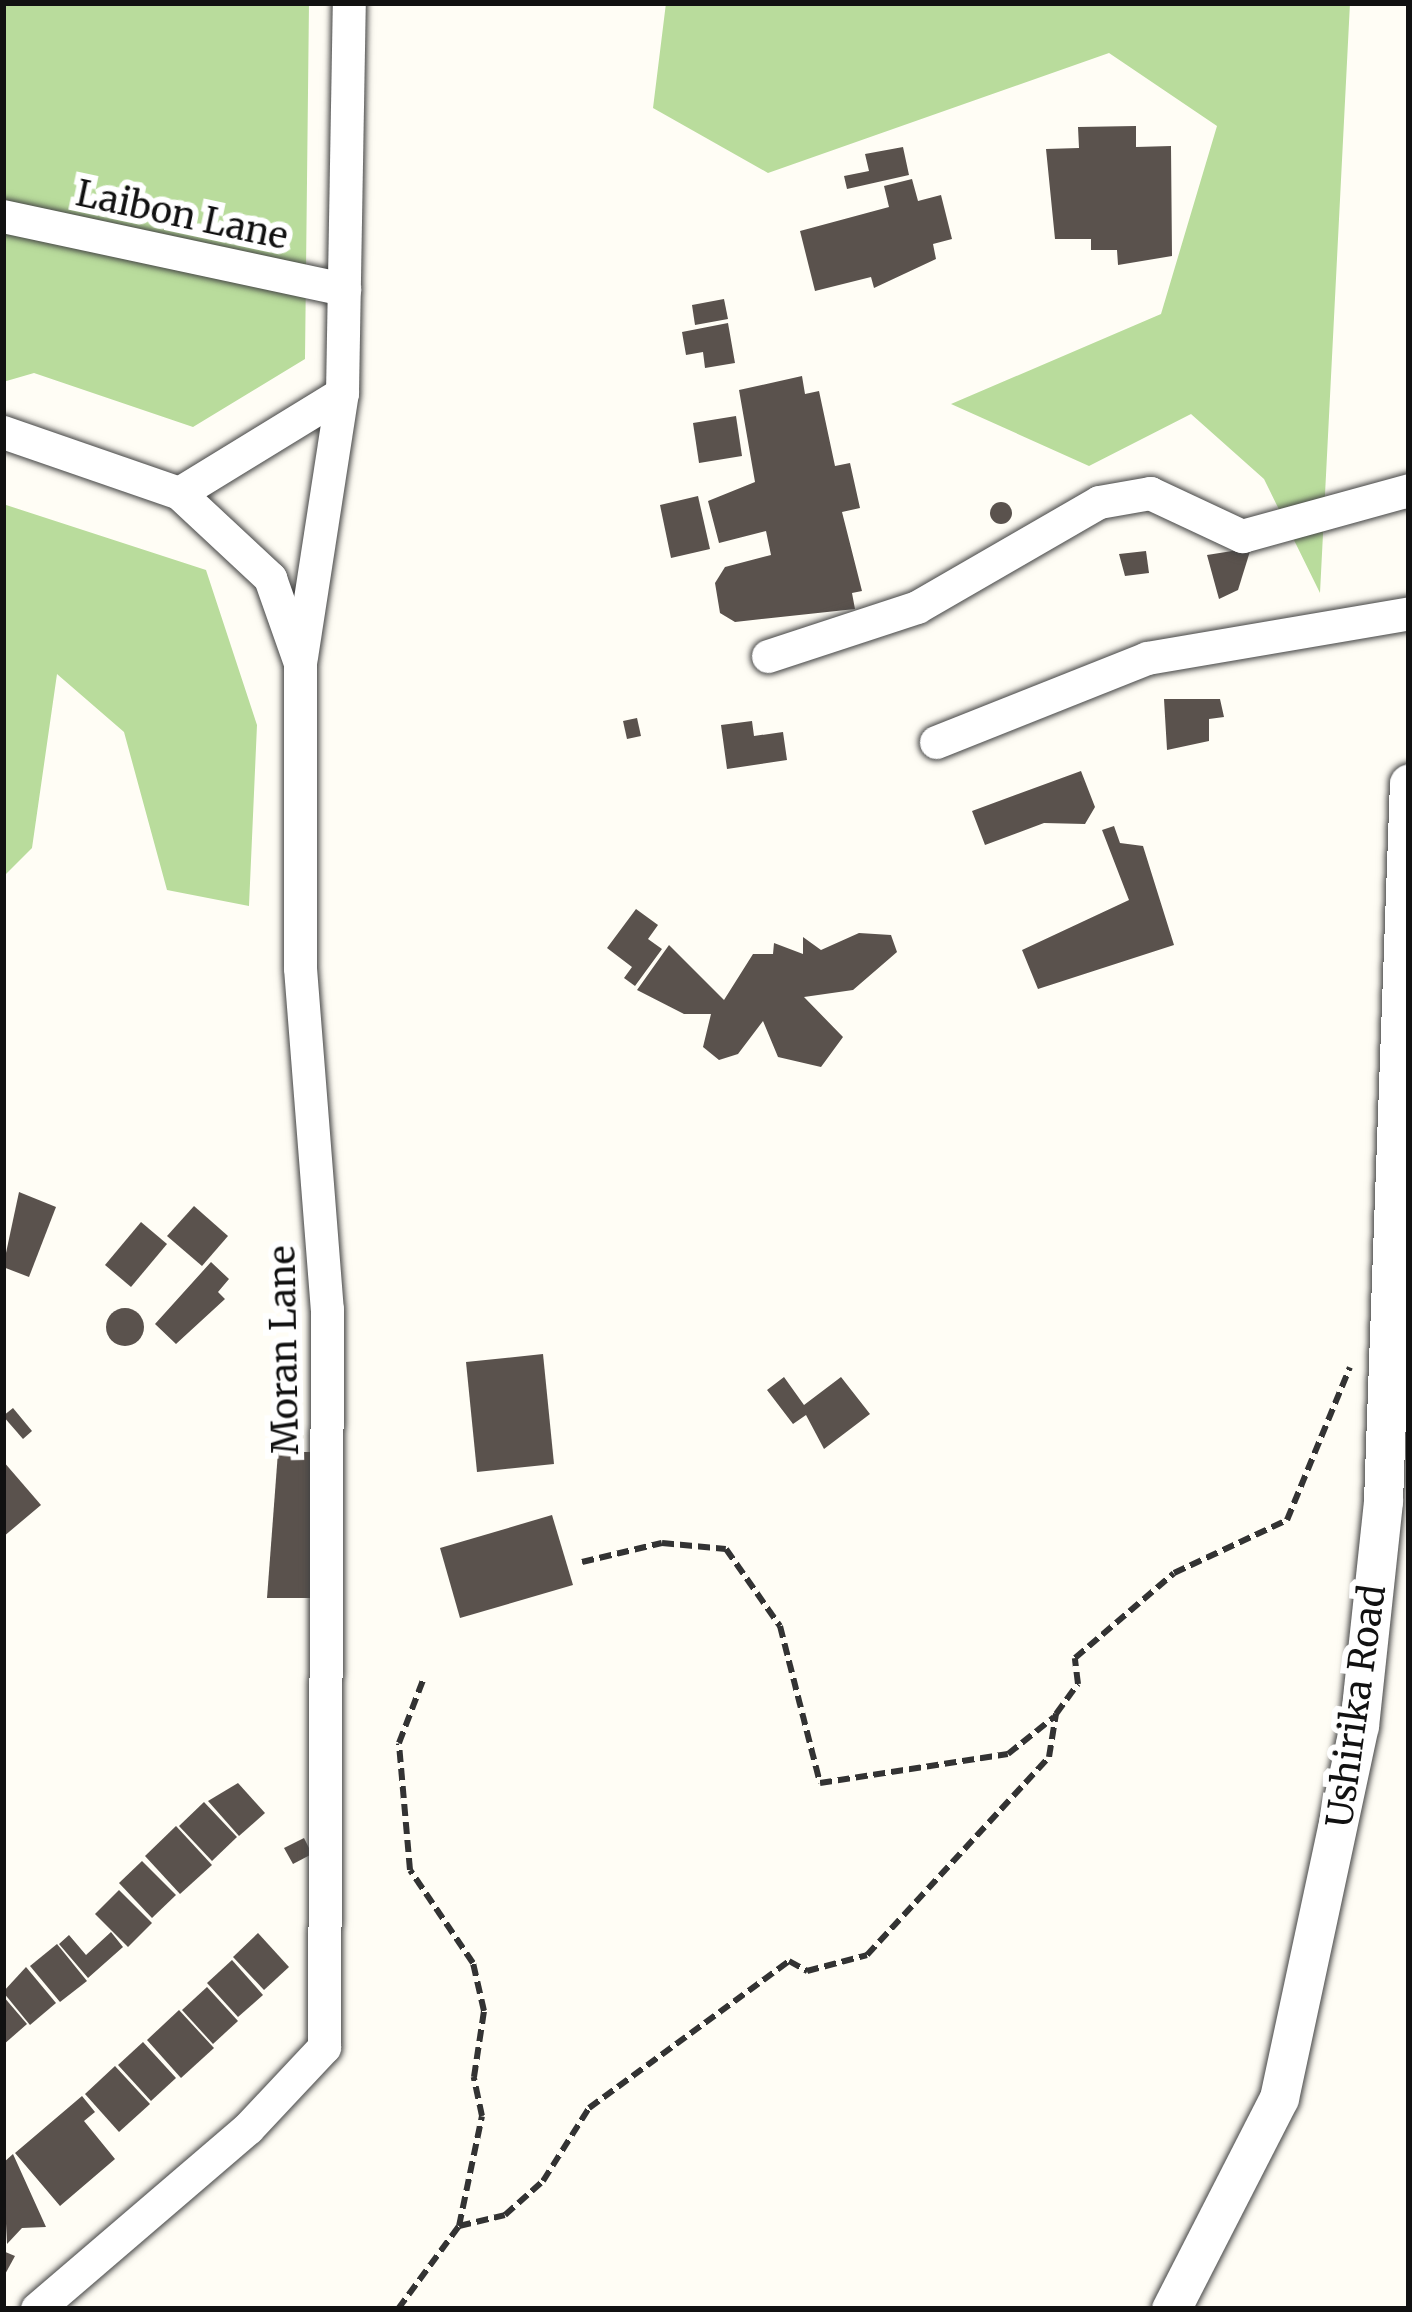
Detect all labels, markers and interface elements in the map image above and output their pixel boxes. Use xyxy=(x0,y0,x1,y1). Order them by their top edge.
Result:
street label: Laibon Lane xyxy=(72,171,292,259)
street label: Moran Lane xyxy=(261,1245,307,1455)
street label: Ushirika Road xyxy=(1318,1582,1394,1830)

